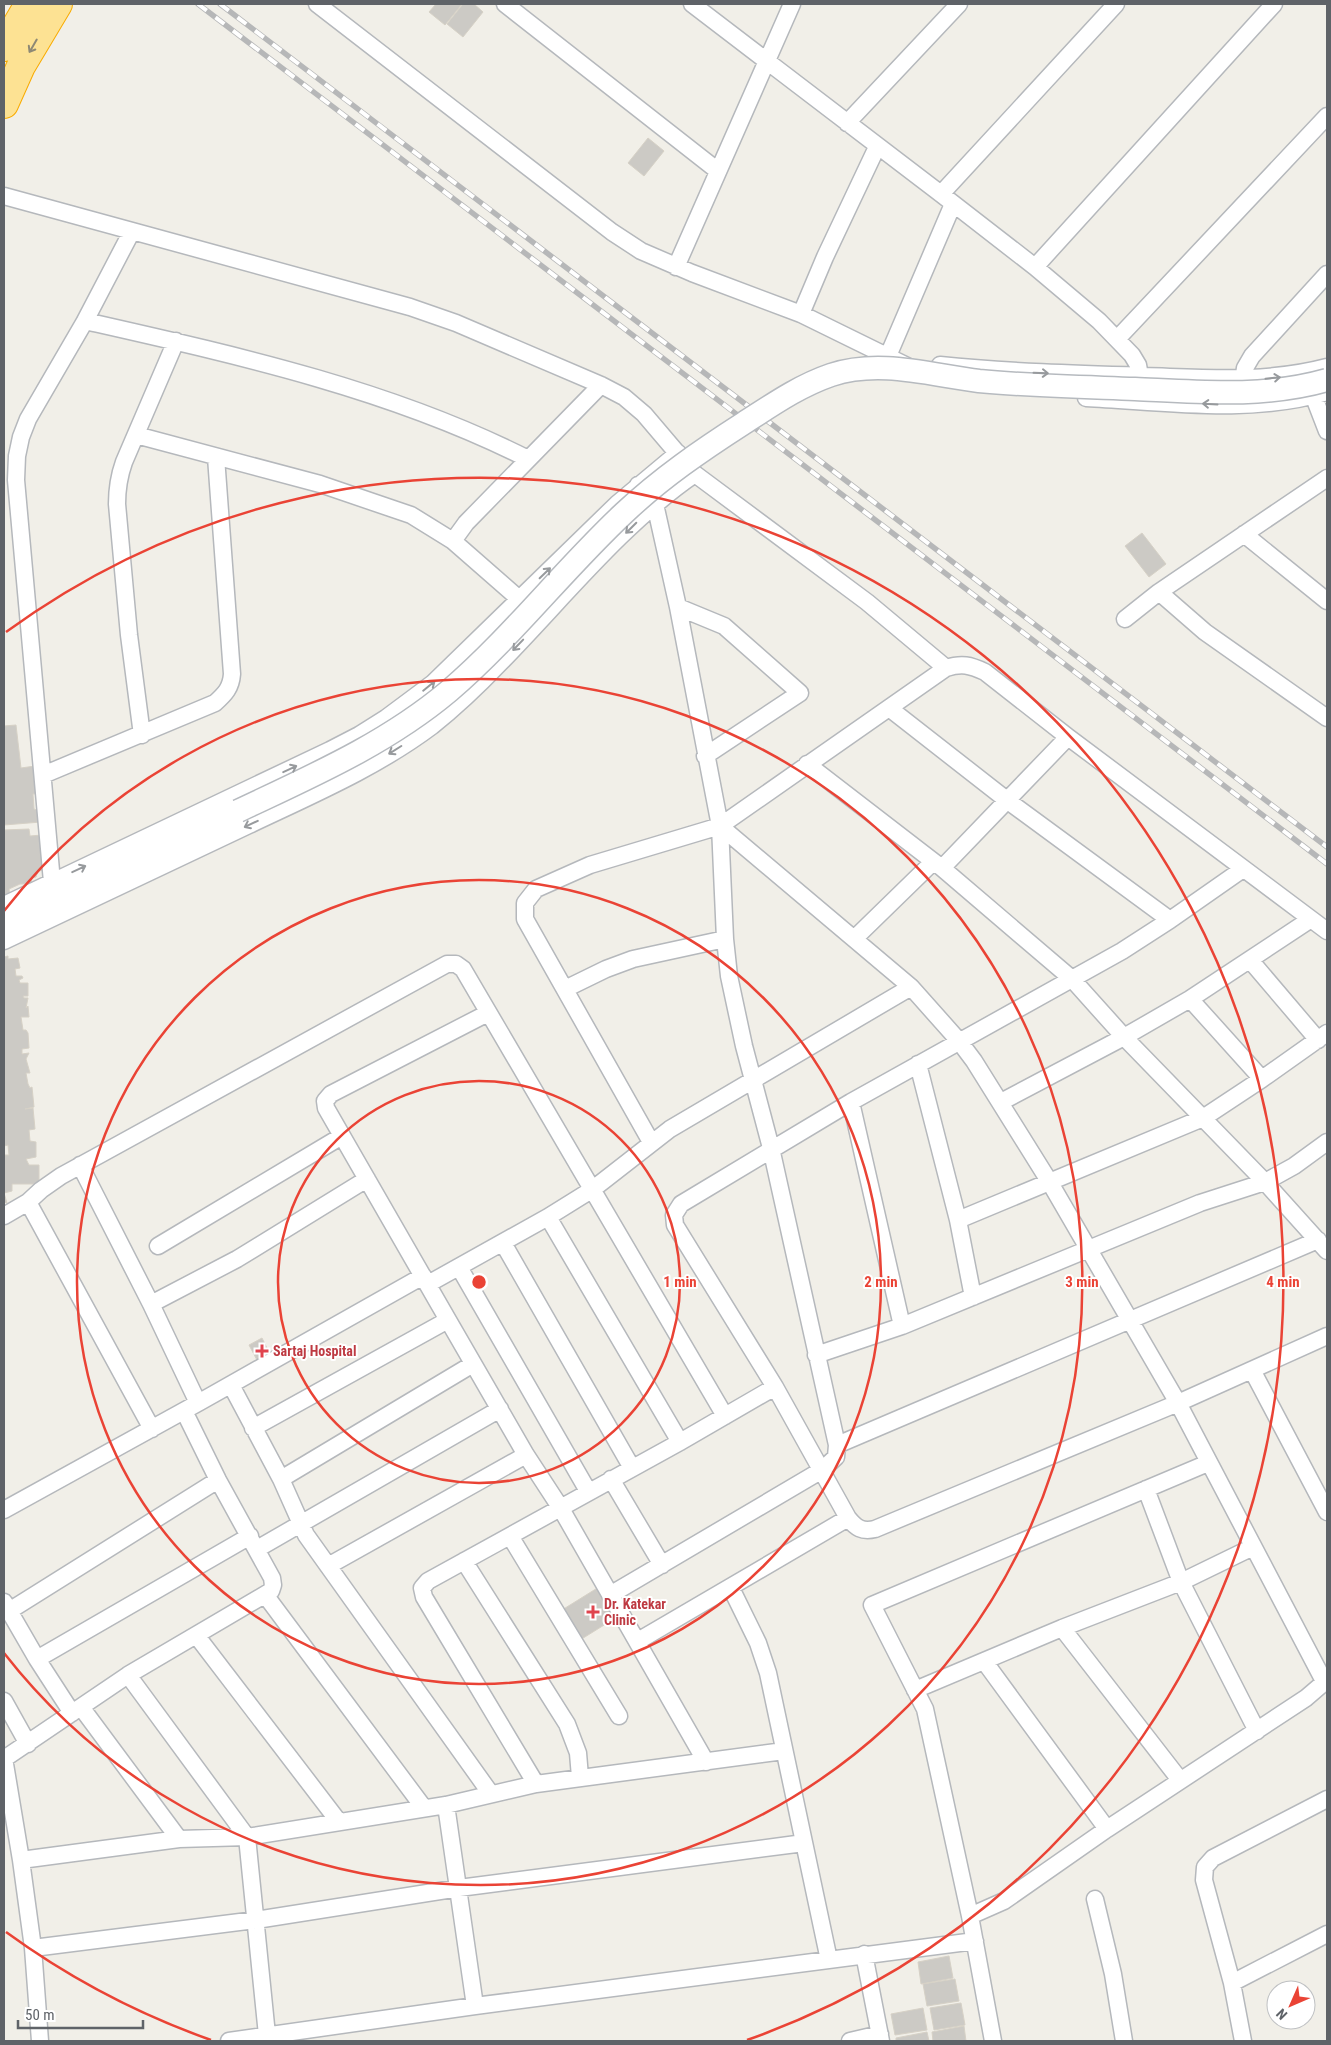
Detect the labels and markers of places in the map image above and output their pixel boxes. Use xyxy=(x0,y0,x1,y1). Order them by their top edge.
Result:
centre of rings xyxy=(470,1273,488,1291)
place label: Sartaj Hospital xyxy=(273,1343,356,1359)
marker: Sartaj Hospital xyxy=(255,1344,269,1358)
place label: Dr. Katekar Clinic xyxy=(604,1596,666,1628)
marker: Dr. Katekar Clinic xyxy=(586,1605,600,1619)

